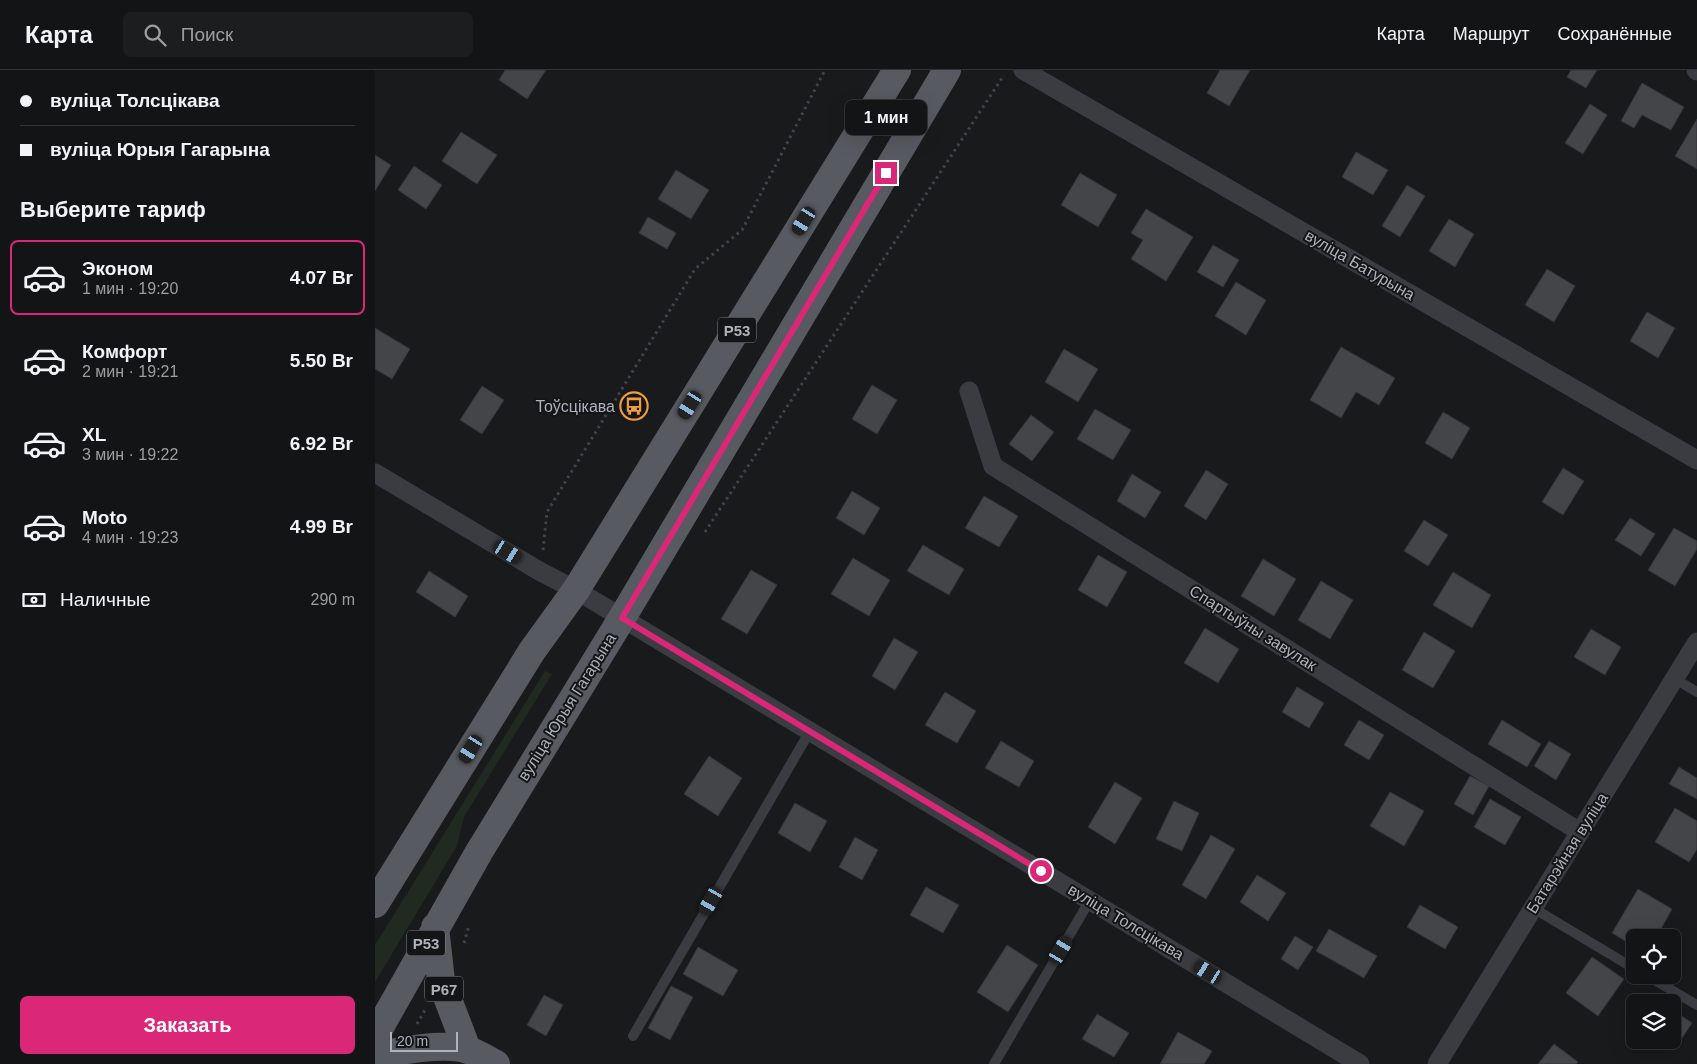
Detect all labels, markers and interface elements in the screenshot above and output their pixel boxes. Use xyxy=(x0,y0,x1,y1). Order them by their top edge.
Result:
search box xyxy=(123,12,473,57)
text: Карта xyxy=(25,21,93,48)
icon: search xyxy=(141,21,169,49)
text: Поиск xyxy=(181,24,233,45)
text: Карта xyxy=(1377,24,1425,44)
text: Маршрут xyxy=(1453,24,1529,44)
text: Сохранённые xyxy=(1557,24,1672,44)
text: вуліца Толсцікава xyxy=(50,90,220,111)
callout: 1 мин xyxy=(845,101,927,136)
text: 1 мин xyxy=(864,109,908,126)
text: вуліца Юрыя Гагарына xyxy=(50,139,270,160)
route end xyxy=(875,162,897,184)
text: Выберите тариф xyxy=(20,197,206,222)
car xyxy=(789,204,818,238)
street label: вуліца Батурына xyxy=(1302,227,1418,303)
icon: car xyxy=(22,255,67,300)
text: Эконом xyxy=(82,258,153,279)
text: 4.07 Br xyxy=(290,267,353,288)
text: 1 мин · 19:20 xyxy=(82,280,178,297)
road number: Р53 xyxy=(718,318,756,342)
icon: car xyxy=(22,338,67,383)
text: Комфорт xyxy=(82,341,167,362)
text: 5.50 Br xyxy=(290,350,353,371)
text: 2 мин · 19:21 xyxy=(82,363,178,380)
car xyxy=(675,388,704,422)
bus stop icon: Тоўсцікава xyxy=(619,391,649,421)
place label: Тоўсцікава xyxy=(535,398,615,415)
icon: car xyxy=(22,421,67,466)
text: XL xyxy=(82,424,106,445)
text: 6.92 Br xyxy=(290,433,353,454)
text: 3 мин · 19:22 xyxy=(82,446,178,463)
icon: car xyxy=(22,504,67,549)
text: Moto xyxy=(82,507,127,528)
text: 4.99 Br xyxy=(290,516,353,537)
text: 4 мин · 19:23 xyxy=(82,529,178,546)
car xyxy=(491,538,524,566)
street label: Спартыўны завулак xyxy=(1186,582,1320,675)
icon: cash xyxy=(20,586,48,614)
text: Наличные xyxy=(60,589,151,610)
text: 290 m xyxy=(311,591,355,608)
street label: вуліца Юрыя Гагарына xyxy=(515,630,619,784)
car xyxy=(456,732,485,766)
street label: Батарэйная вуліца xyxy=(1523,790,1611,916)
route start xyxy=(1030,860,1052,882)
street label: вуліца Толсцікава xyxy=(1065,881,1187,963)
car xyxy=(697,884,724,918)
map controls xyxy=(1626,929,1681,1049)
button: locate xyxy=(1626,929,1681,984)
road number: Р53 xyxy=(407,930,445,956)
car xyxy=(1046,933,1075,967)
car xyxy=(1191,958,1224,986)
road number: Р67 xyxy=(425,976,463,1002)
button: layers xyxy=(1626,994,1681,1049)
button: Заказать xyxy=(20,996,355,1054)
scale bar xyxy=(390,1029,457,1052)
text: 20 m xyxy=(397,1033,428,1049)

